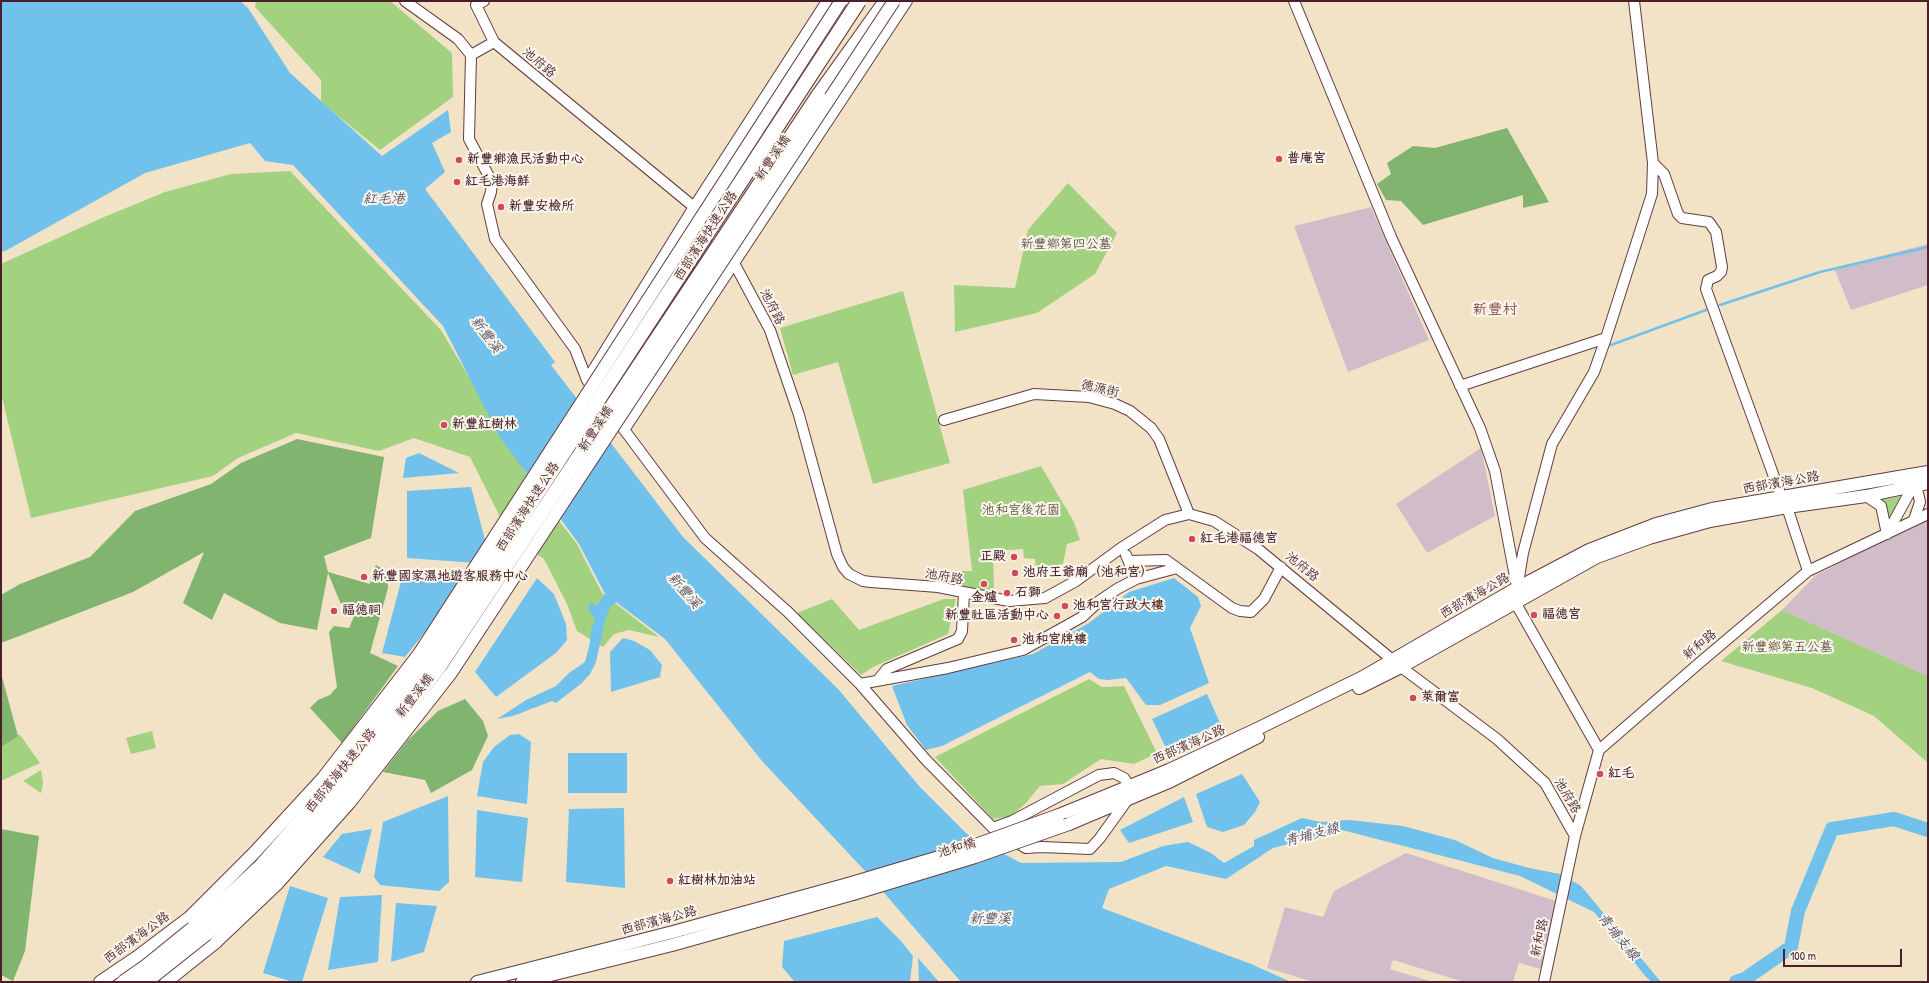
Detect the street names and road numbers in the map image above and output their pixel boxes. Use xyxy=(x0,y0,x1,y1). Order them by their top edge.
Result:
street label: 池府路 xyxy=(519,44,559,82)
street label: 新豐溪橋 xyxy=(752,132,794,184)
street label: 西部濱海快速公路 xyxy=(671,188,741,284)
street label: 池府路 xyxy=(756,286,788,328)
street label: 德源街 xyxy=(1079,377,1121,401)
street label: 新豐溪橋 xyxy=(575,403,617,455)
street label: 西部濱海快速公路 xyxy=(493,459,563,555)
street label: 西部濱海公路 xyxy=(1741,469,1821,497)
street label: 池府路 xyxy=(1282,549,1322,585)
street label: 池府路 xyxy=(923,566,965,588)
street label: 西部濱海公路 xyxy=(1437,570,1513,622)
street label: 新和路 xyxy=(1680,626,1720,664)
street label: 新豐溪橋 xyxy=(393,671,437,721)
street label: 西部濱海公路 xyxy=(1150,722,1228,768)
street label: 西部濱海快速公路 xyxy=(302,726,380,816)
street label: 池府路 xyxy=(1550,775,1584,817)
street label: 池和橋 xyxy=(936,835,978,861)
street label: 西部濱海公路 xyxy=(619,903,699,939)
street label: 西部濱海公路 xyxy=(101,909,173,967)
street label: 新和路 xyxy=(1528,917,1552,959)

